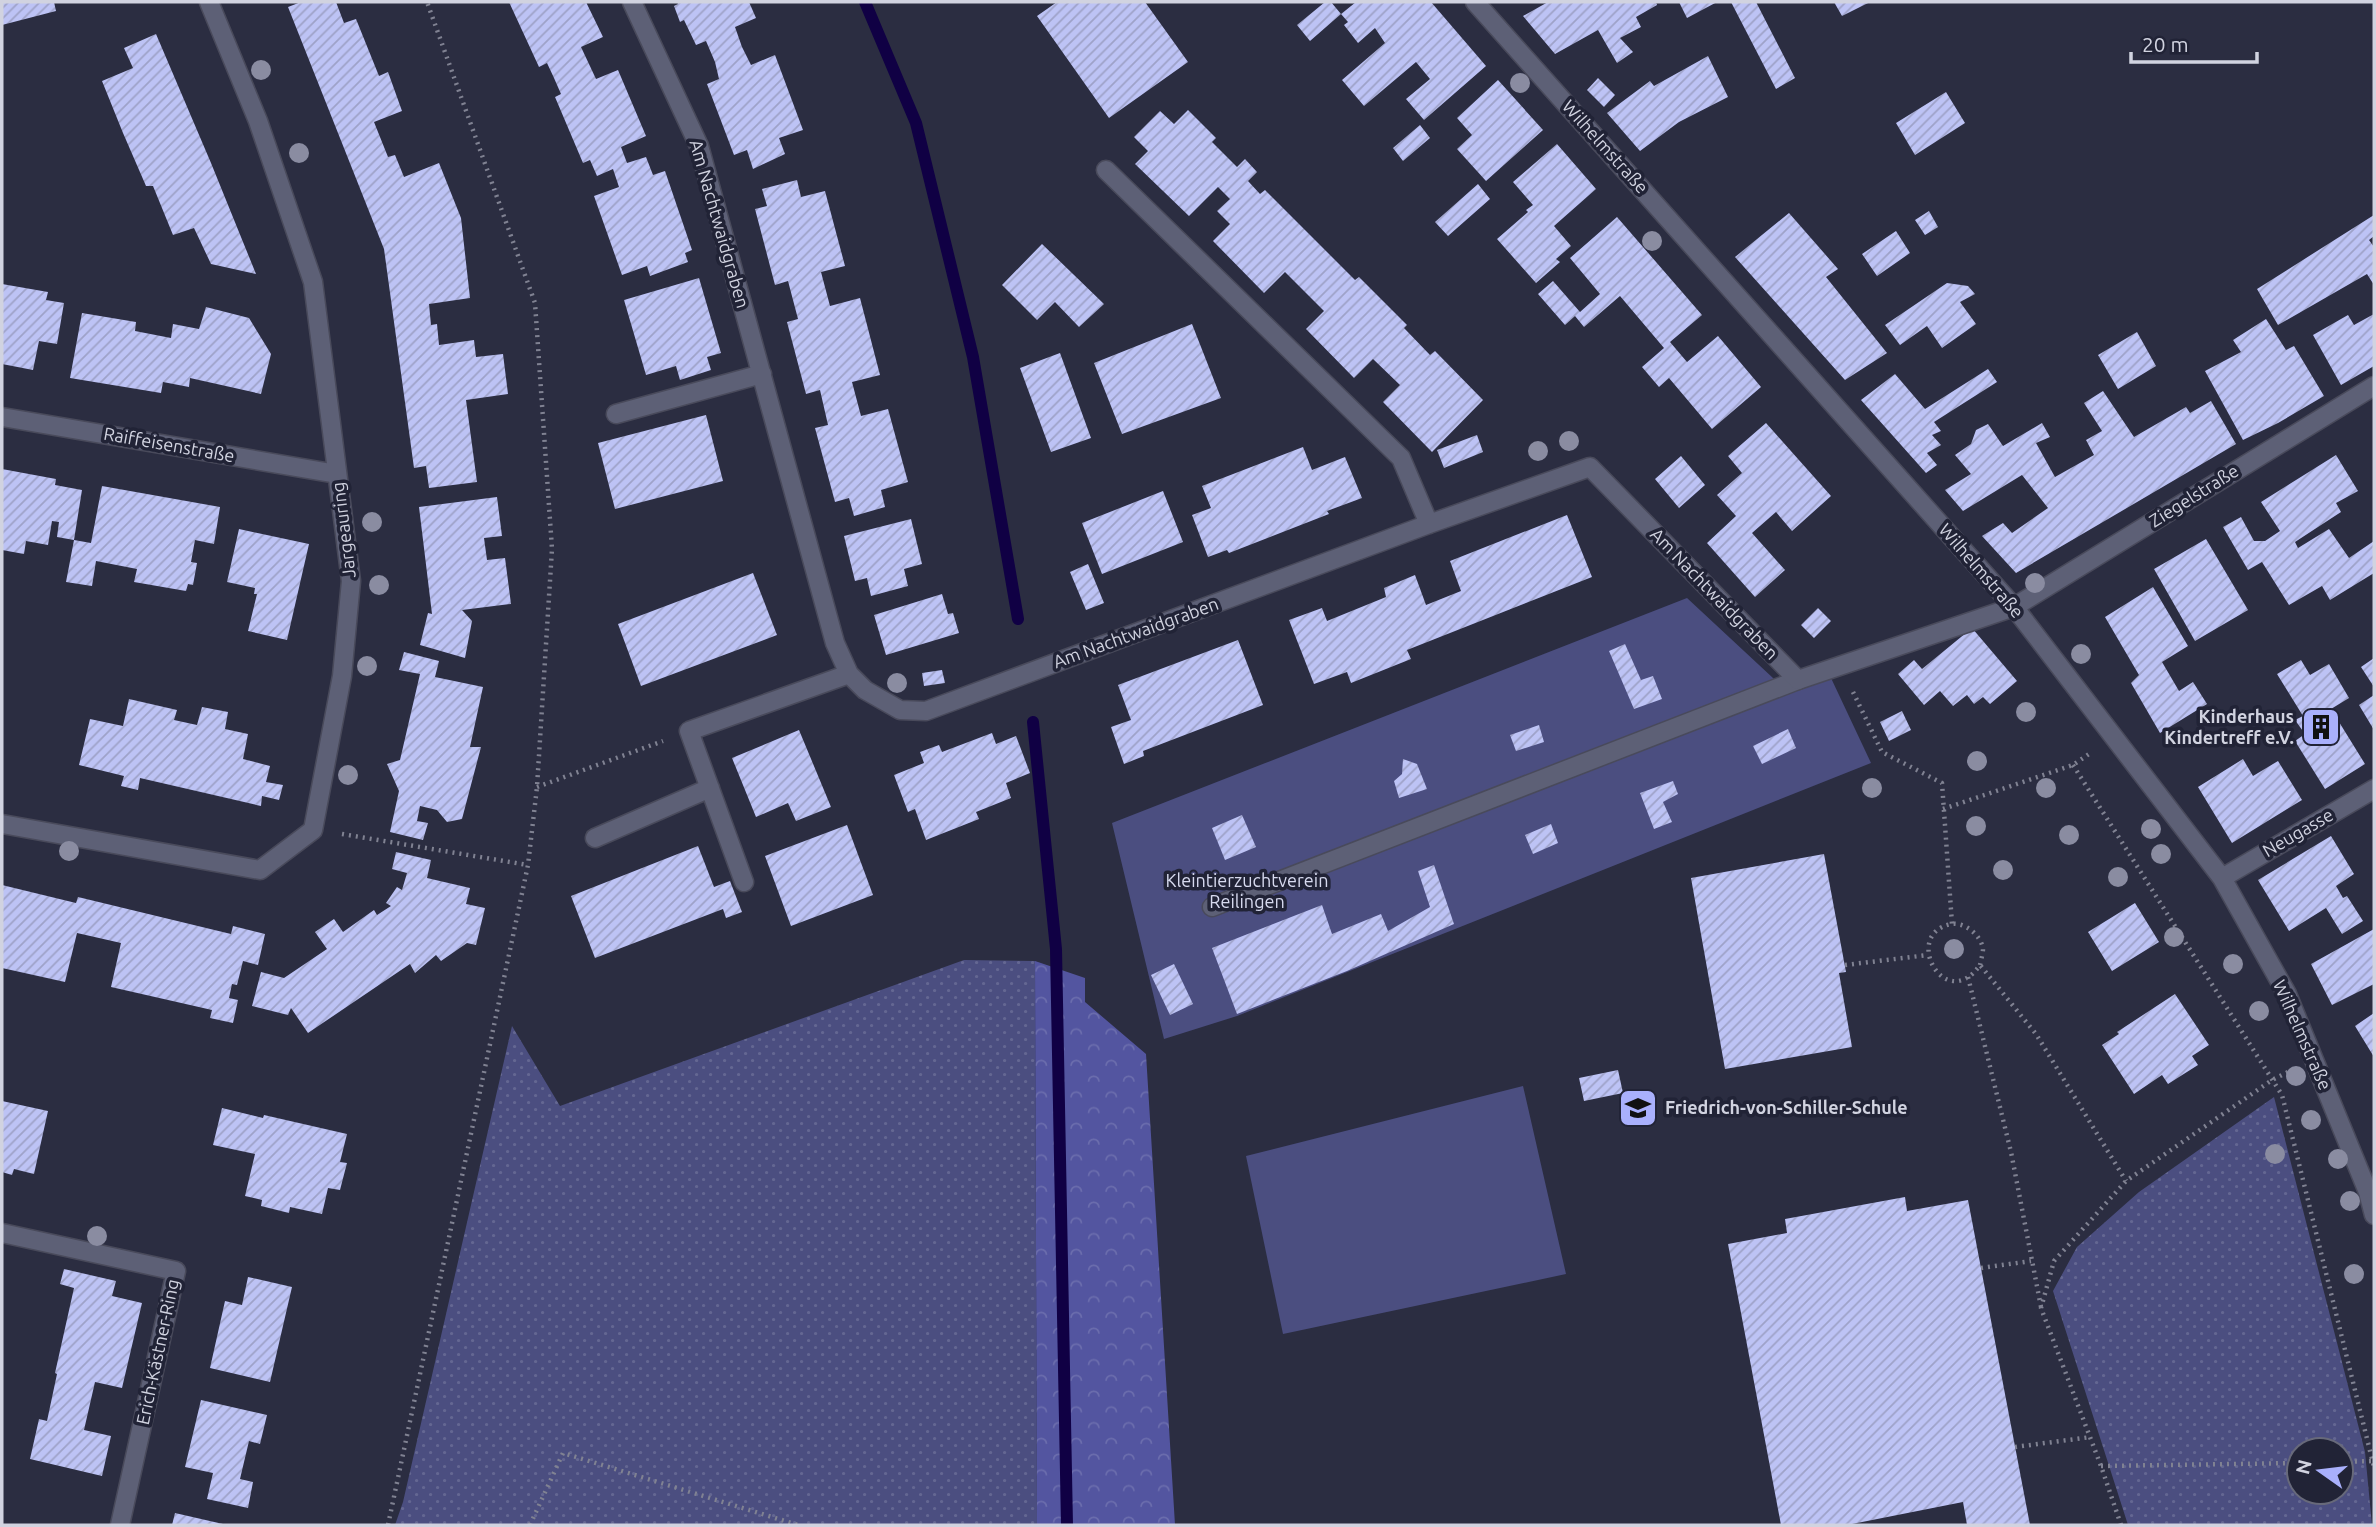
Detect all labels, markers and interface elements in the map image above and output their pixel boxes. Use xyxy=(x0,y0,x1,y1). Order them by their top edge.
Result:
scale bar xyxy=(2131,21,2257,65)
text: 20 m xyxy=(2142,32,2189,56)
street label: Wilhelmstraße xyxy=(1559,96,1653,197)
street label: Am Nachtwaidgraben xyxy=(686,137,754,310)
street label: Raiffeisenstraße xyxy=(102,423,236,465)
street label: Ziegelstraße xyxy=(2145,460,2242,531)
street label: Jargeauring xyxy=(327,481,359,579)
street label: Wilhelmstraße xyxy=(1935,519,2028,622)
street label: Am Nachtwaidgraben xyxy=(1647,524,1783,663)
street label: Am Nachtwaidgraben xyxy=(1050,593,1221,671)
place label: Kinderhaus Kindertreff e.V. xyxy=(2164,706,2294,747)
building icon: Kinderhaus Kindertreff e.V. xyxy=(2300,706,2342,748)
street label: Neugasse xyxy=(2259,804,2336,860)
park label: Kleintierzuchtverein Reilingen xyxy=(1166,870,1328,911)
street label: Wilhelmstraße xyxy=(2270,976,2336,1093)
school or university icon: Friedrich-von-Schiller-Schule xyxy=(1617,1087,1659,1129)
place label: Friedrich-von-Schiller-Schule xyxy=(1665,1097,1908,1117)
street label: Erich-Kästner-Ring xyxy=(132,1277,182,1426)
north arrow xyxy=(2285,1436,2355,1506)
text: N xyxy=(2291,1457,2316,1476)

